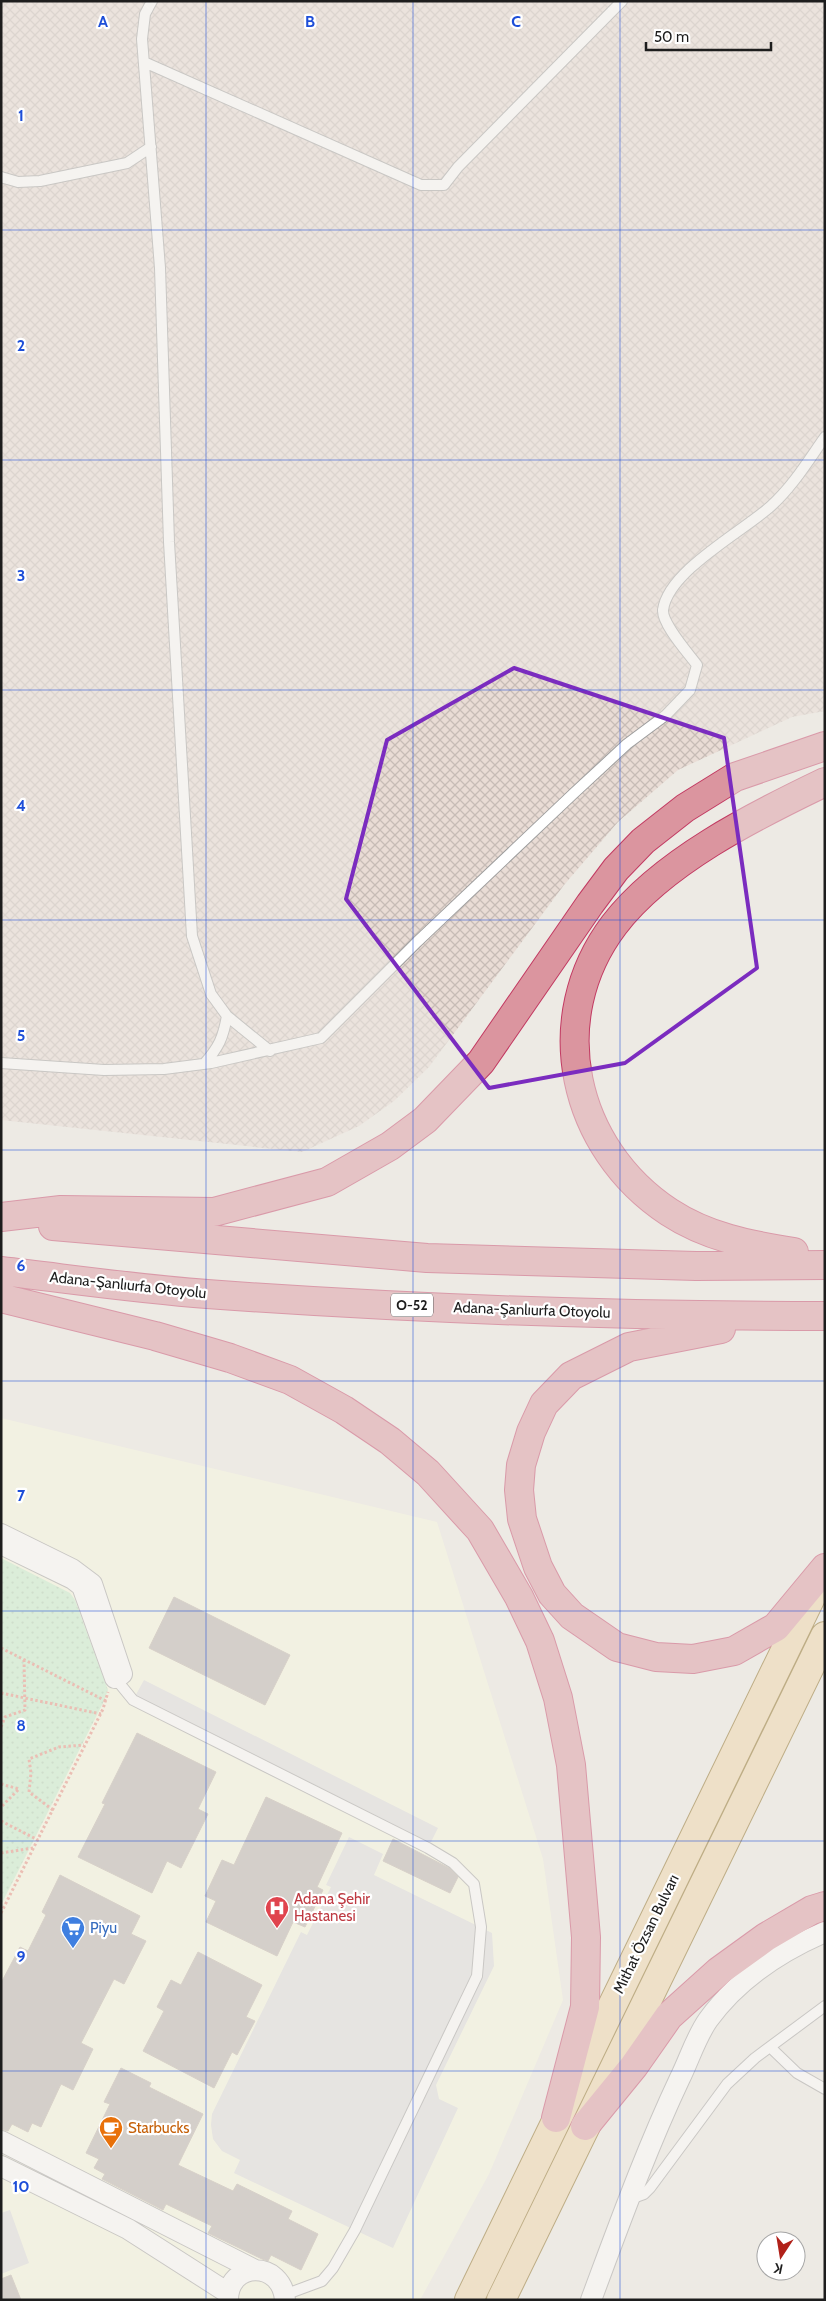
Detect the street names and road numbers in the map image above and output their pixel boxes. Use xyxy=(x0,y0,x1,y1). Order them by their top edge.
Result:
street label: Adana-Şanlıurfa Otoyolu xyxy=(49,1268,207,1302)
road number: O-52 xyxy=(391,1294,433,1316)
street label: Adana-Şanlıurfa Otoyolu xyxy=(453,1298,611,1322)
street label: Mithat Özsan Bulvarı xyxy=(609,1872,683,1996)

